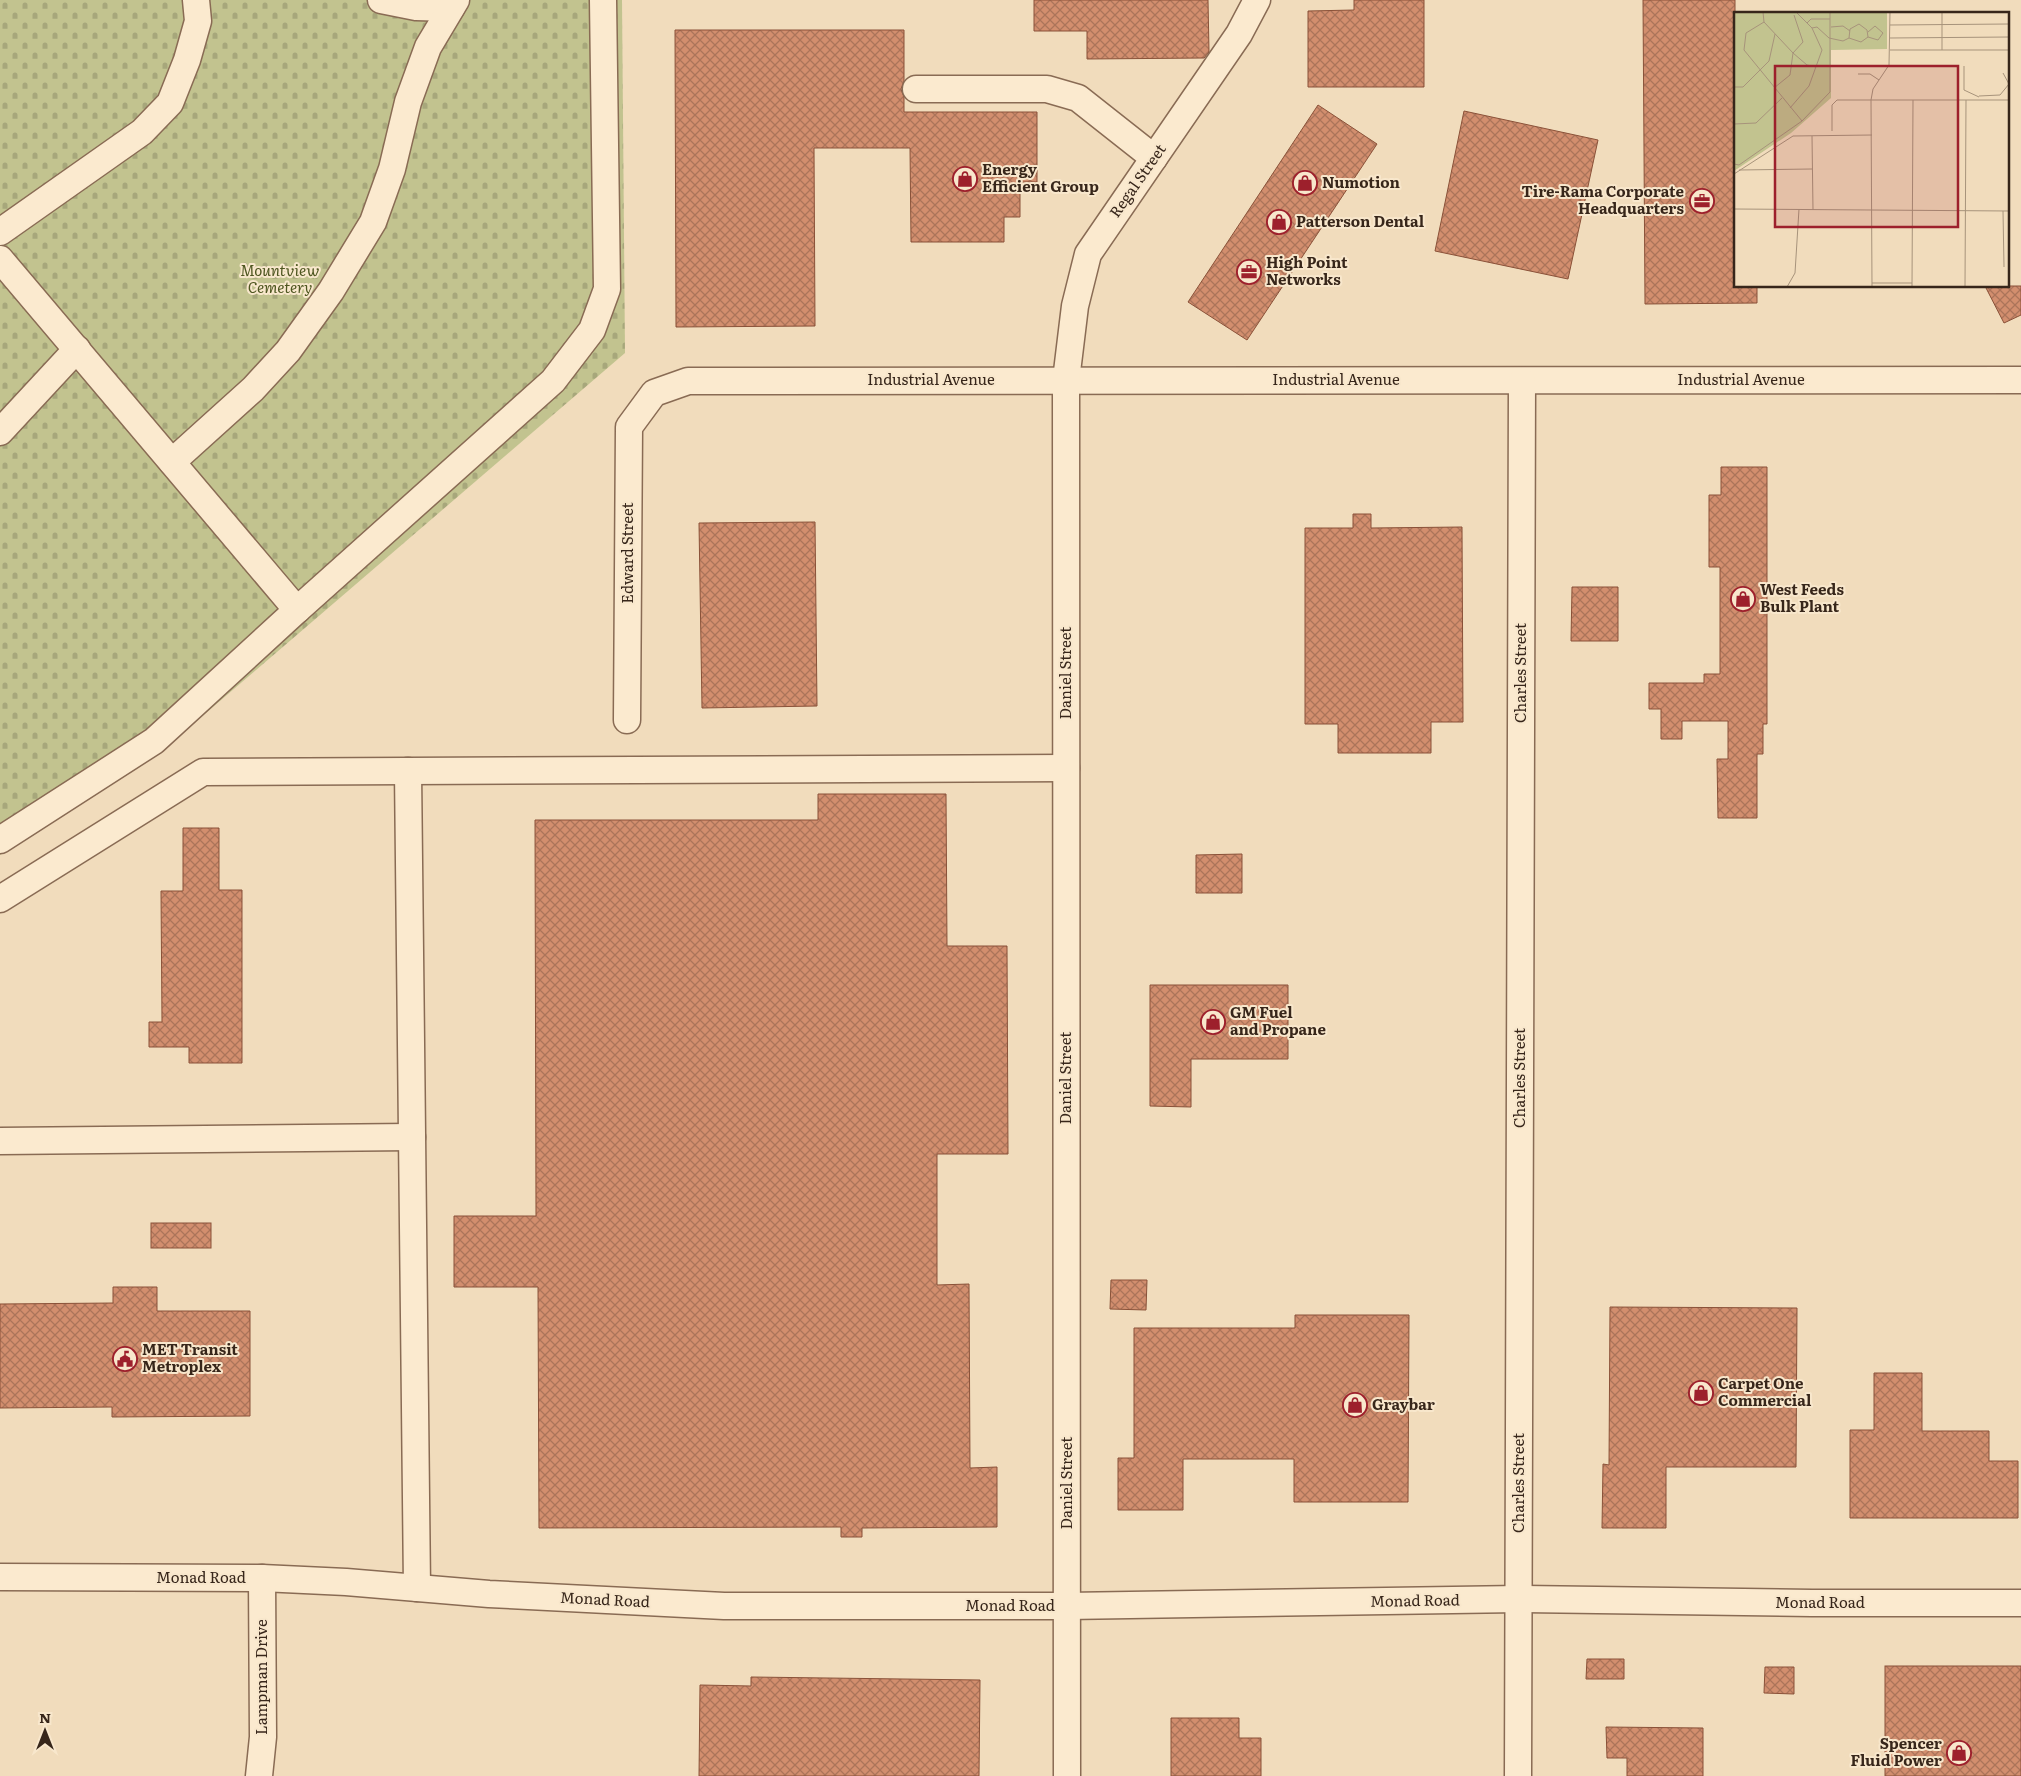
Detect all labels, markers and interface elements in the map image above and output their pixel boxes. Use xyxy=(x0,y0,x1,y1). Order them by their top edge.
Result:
inset map xyxy=(1734,12,2008,288)
street label: Regal Street xyxy=(1103,139,1171,222)
place label: Energy Efficient Group xyxy=(982,157,1099,197)
shop icon: Energy Efficient Group xyxy=(952,166,978,192)
shop icon: Numotion xyxy=(1292,170,1318,196)
place label: Numotion xyxy=(1322,170,1401,193)
place label: Tire-Rama Corporate Headquarters xyxy=(1522,179,1685,219)
office icon: Tire-Rama Corporate Headquarters xyxy=(1689,188,1715,214)
shop icon: Patterson Dental xyxy=(1266,209,1292,235)
place label: Patterson Dental xyxy=(1296,209,1425,232)
place label: High Point Networks xyxy=(1266,250,1348,290)
park label: Mountview Cemetery xyxy=(240,258,320,298)
office icon: High Point Networks xyxy=(1236,259,1262,285)
street label: Industrial Avenue xyxy=(867,367,995,390)
street label: Industrial Avenue xyxy=(1272,367,1400,390)
street label: Industrial Avenue xyxy=(1677,367,1805,390)
street label: Edward Street xyxy=(615,502,638,604)
place label: West Feeds Bulk Plant xyxy=(1760,577,1844,617)
shop icon: West Feeds Bulk Plant xyxy=(1730,586,1756,612)
street label: Charles Street xyxy=(1508,623,1531,723)
street label: Daniel Street xyxy=(1053,627,1076,719)
place label: GM Fuel and Propane xyxy=(1230,1000,1326,1040)
shop icon: GM Fuel and Propane xyxy=(1200,1009,1226,1035)
street label: Charles Street xyxy=(1507,1028,1530,1128)
street label: Daniel Street xyxy=(1053,1032,1076,1124)
place label: MET Transit Metroplex xyxy=(142,1337,238,1377)
public building icon: MET Transit Metroplex xyxy=(112,1346,138,1372)
place label: Carpet One Commercial xyxy=(1718,1371,1812,1411)
shop icon: Carpet One Commercial xyxy=(1688,1380,1714,1406)
shop icon: Graybar xyxy=(1342,1392,1368,1418)
place label: Graybar xyxy=(1372,1392,1435,1415)
street label: Charles Street xyxy=(1506,1433,1529,1533)
street label: Daniel Street xyxy=(1054,1437,1077,1529)
street label: Monad Road xyxy=(156,1565,246,1588)
street label: Monad Road xyxy=(560,1585,651,1612)
street label: Monad Road xyxy=(1370,1587,1460,1612)
street label: Monad Road xyxy=(1775,1590,1865,1613)
street label: Monad Road xyxy=(965,1593,1055,1616)
street label: Lampman Drive xyxy=(249,1619,272,1735)
north arrow xyxy=(20,1706,70,1756)
text: N xyxy=(39,1707,51,1727)
place label: Spencer Fluid Power xyxy=(1850,1731,1942,1771)
shop icon: Spencer Fluid Power xyxy=(1946,1740,1972,1766)

